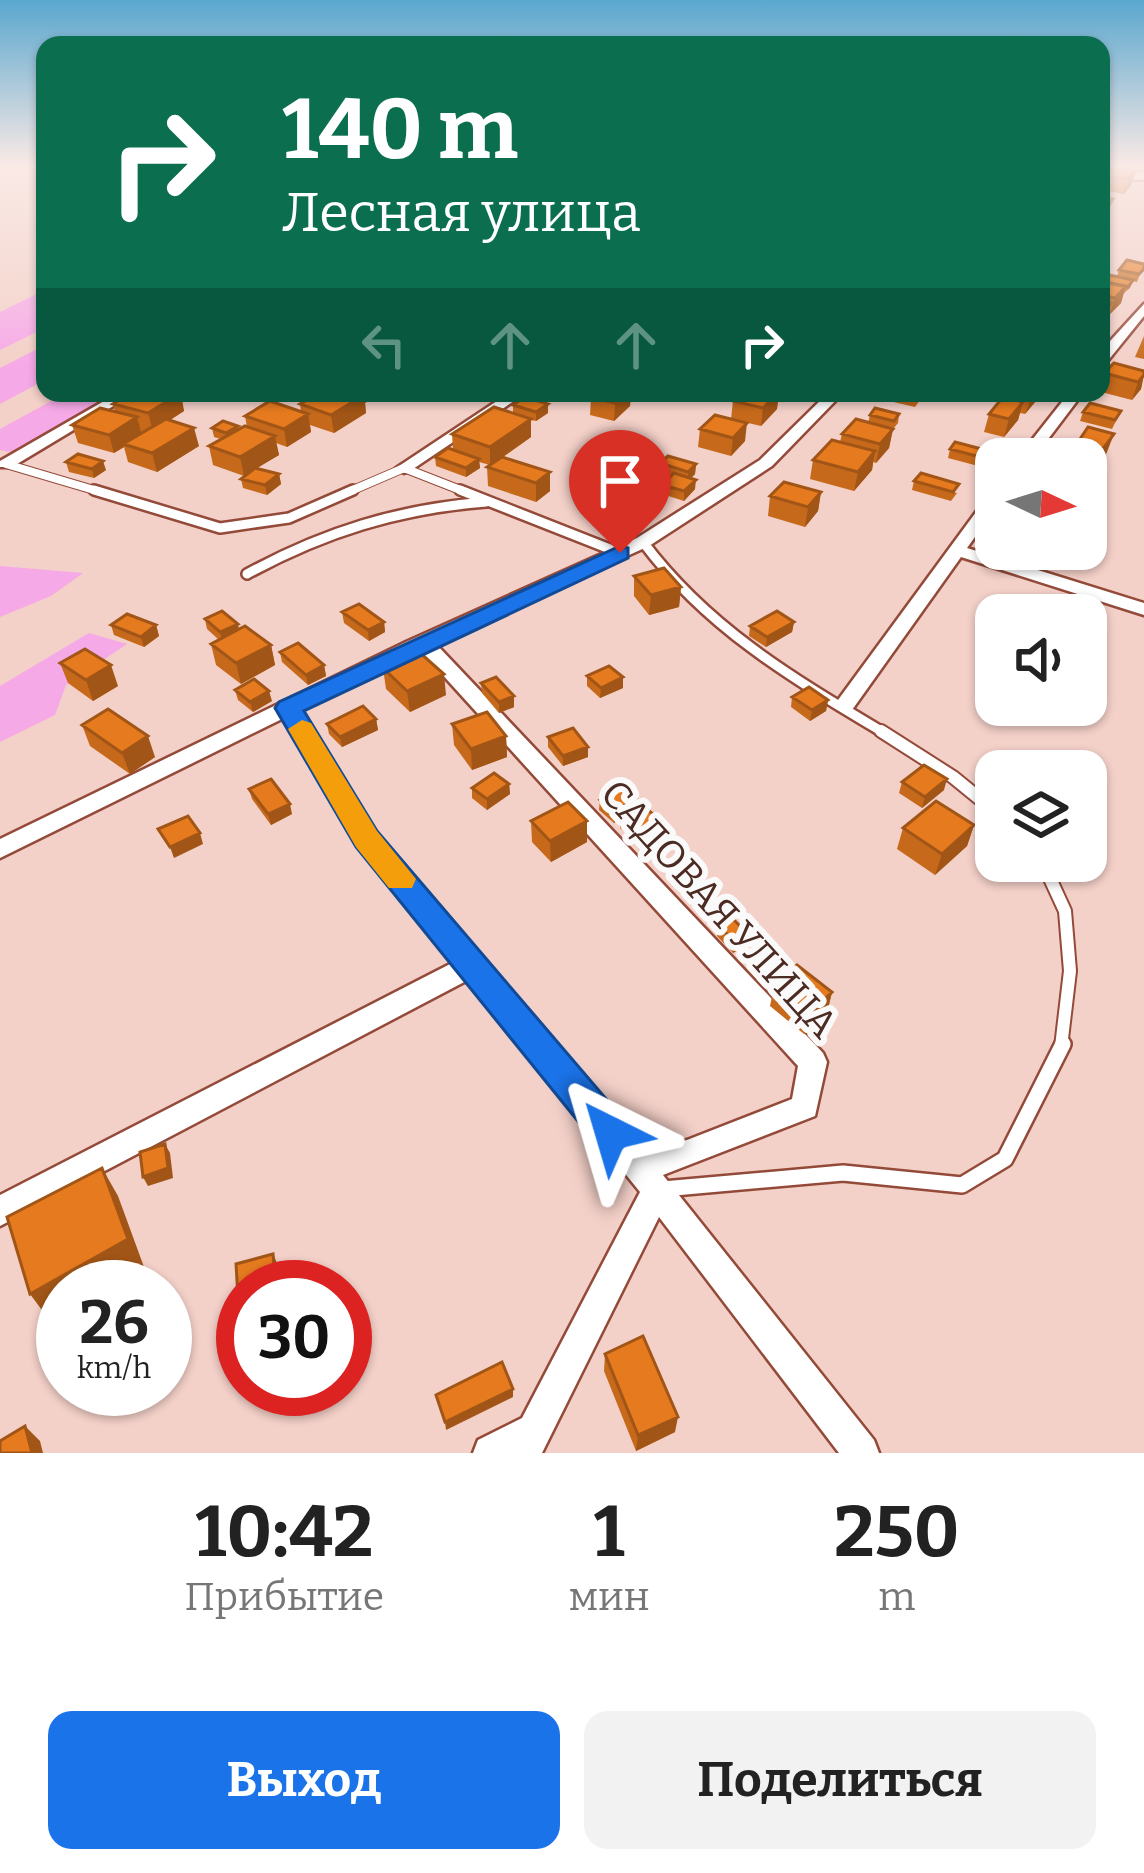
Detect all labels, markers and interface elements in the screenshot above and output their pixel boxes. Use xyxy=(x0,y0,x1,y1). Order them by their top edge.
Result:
text: 140 m xyxy=(282,79,518,180)
icon: right xyxy=(84,84,240,240)
text: Лесная улица xyxy=(282,181,641,245)
icon: left xyxy=(351,312,417,378)
icon: ahead xyxy=(477,312,543,378)
icon: ahead xyxy=(603,312,669,378)
icon: right xyxy=(729,312,795,378)
pin xyxy=(569,430,671,553)
north arrow xyxy=(975,438,1107,570)
map controls xyxy=(975,438,1107,882)
icon: arrive xyxy=(587,448,653,514)
button: sound xyxy=(975,594,1107,726)
button: layers xyxy=(975,750,1107,882)
street label: САДОВАЯ УЛИЦА xyxy=(591,771,847,1047)
position arrow xyxy=(548,1070,674,1196)
speed limit sign: 30 xyxy=(216,1260,372,1416)
text: 26 xyxy=(79,1287,149,1359)
text: km/h xyxy=(77,1350,151,1386)
text: 10:42 xyxy=(195,1489,373,1575)
text: 1 xyxy=(594,1489,625,1575)
text: 250 xyxy=(834,1489,960,1575)
text: Прибытие xyxy=(184,1574,384,1620)
text: мин xyxy=(569,1574,650,1620)
text: m xyxy=(878,1574,915,1620)
button: Выход xyxy=(48,1711,560,1849)
button: Поделиться xyxy=(584,1711,1096,1849)

